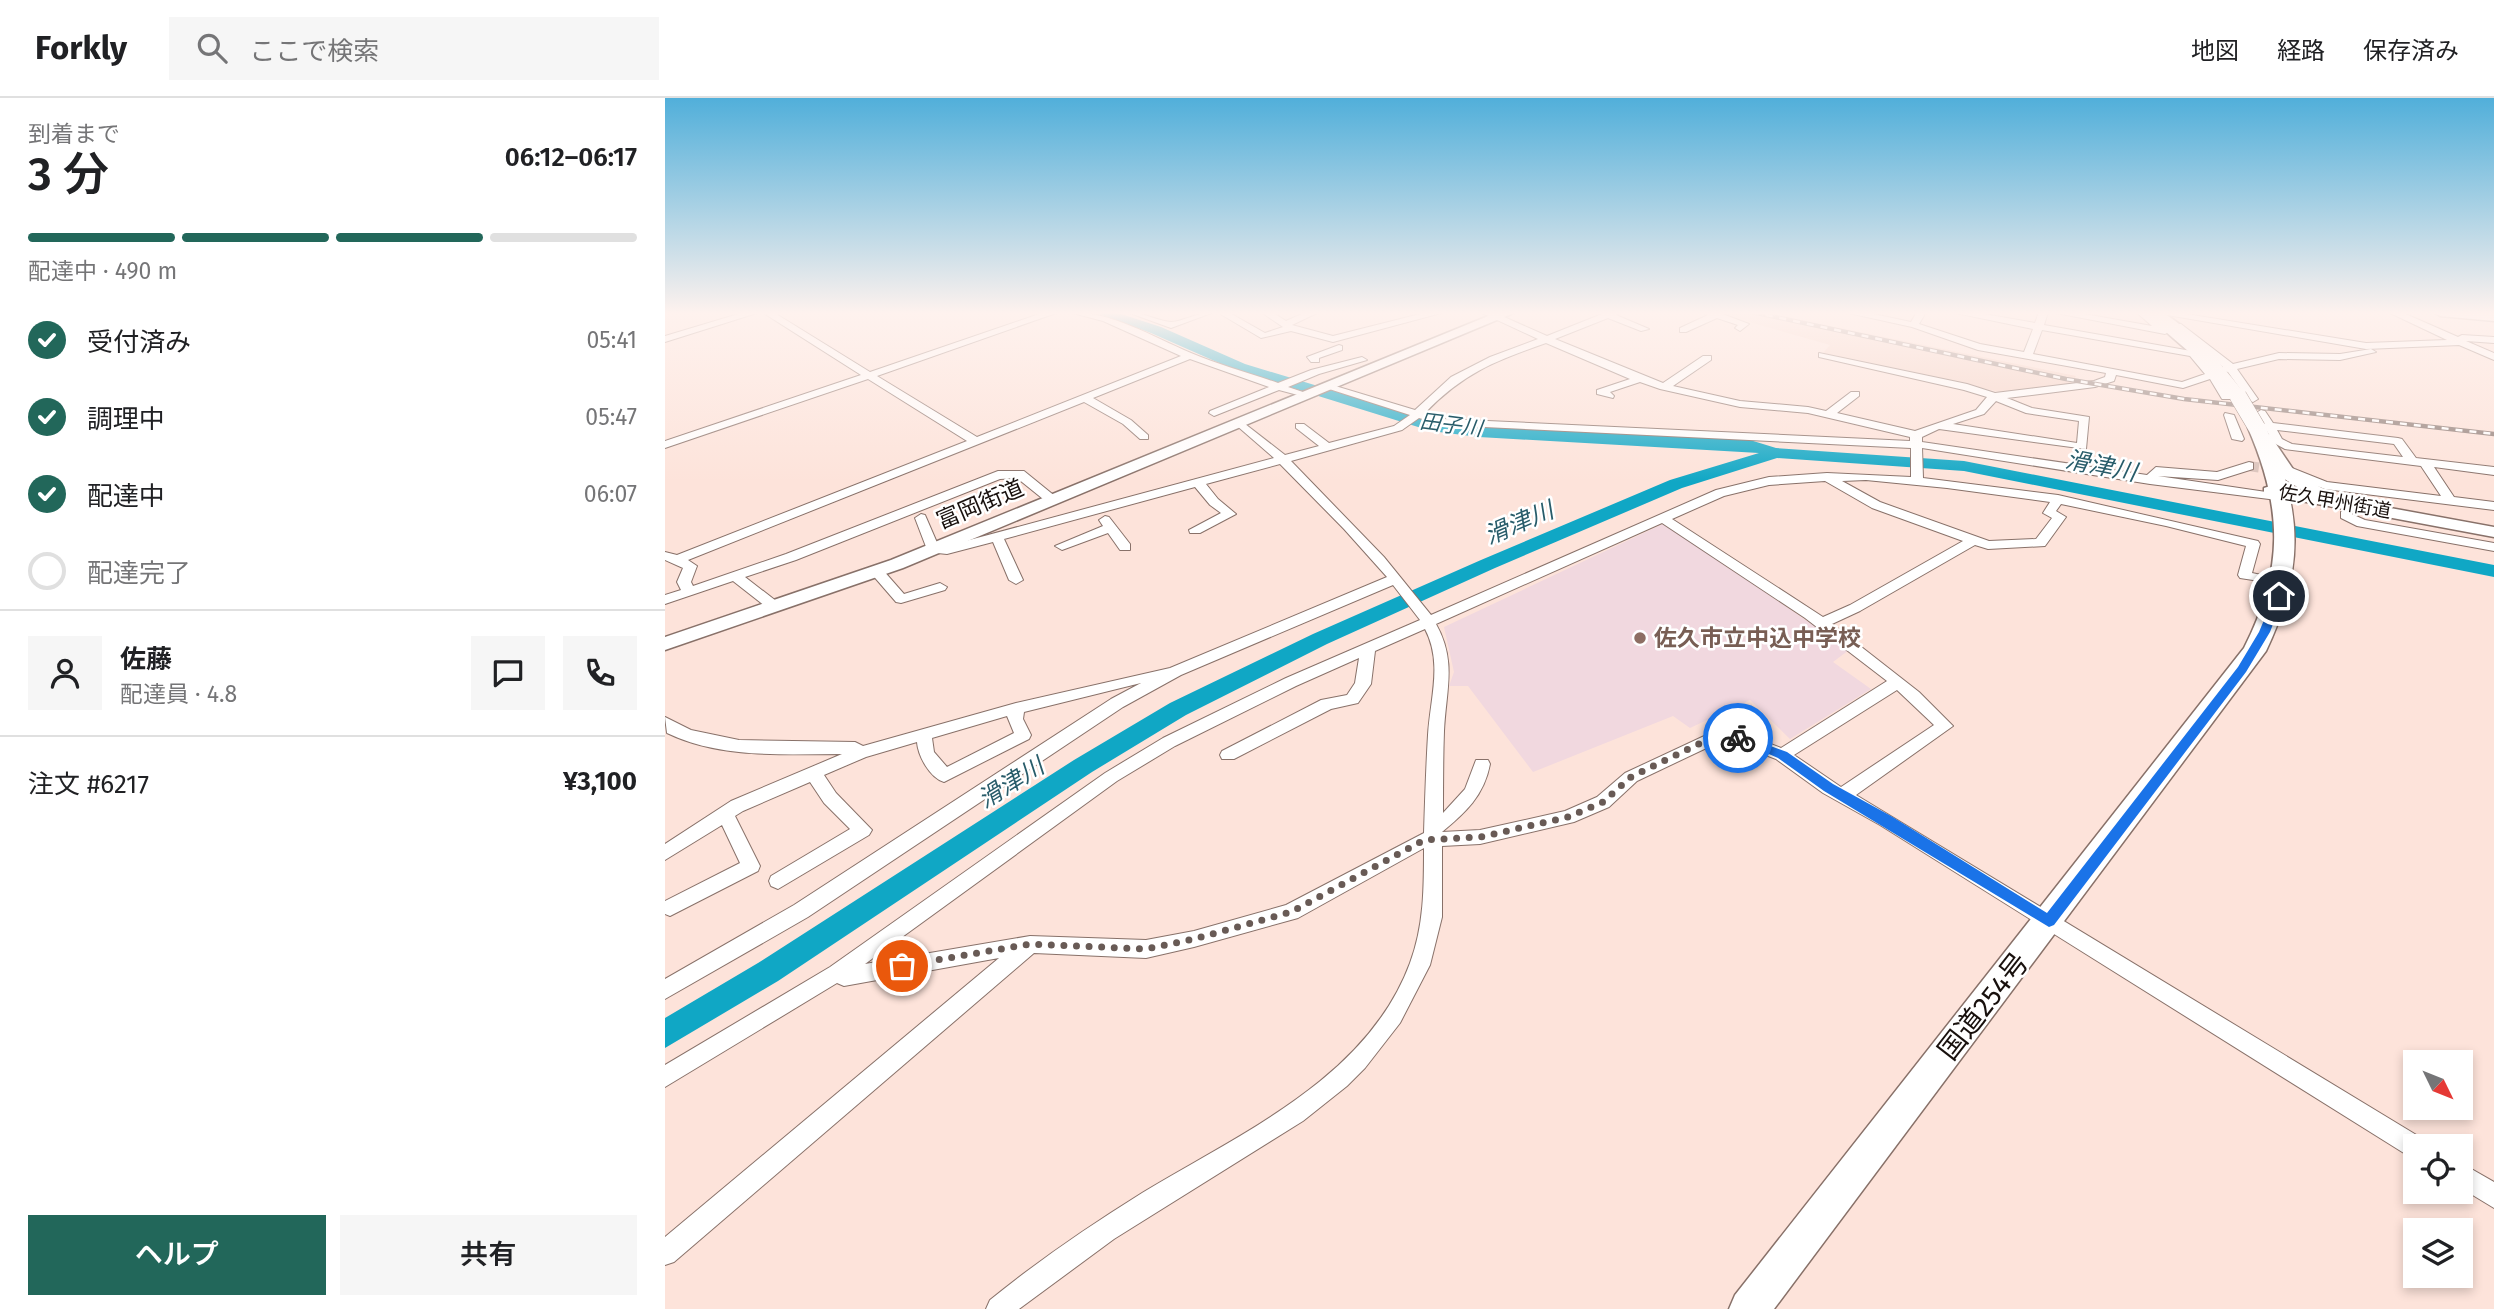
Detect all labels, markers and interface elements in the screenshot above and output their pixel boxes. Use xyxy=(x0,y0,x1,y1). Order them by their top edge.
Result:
search box xyxy=(169,17,659,80)
text: Forkly xyxy=(35,28,127,68)
icon: search xyxy=(193,29,231,67)
text: ここで検索 xyxy=(249,36,379,67)
text: 地図 xyxy=(2191,37,2239,65)
text: 経路 xyxy=(2277,37,2325,65)
text: 保存済み xyxy=(2363,37,2459,65)
text: 到着まで xyxy=(28,120,120,148)
text: 06:12–06:17 xyxy=(505,142,637,173)
text: 3 分 xyxy=(28,147,109,202)
text: 配達中 · 490 m xyxy=(28,257,177,285)
icon: check xyxy=(28,321,66,359)
text: 05:41 xyxy=(586,326,637,354)
text: 受付済み xyxy=(87,327,191,358)
icon: check xyxy=(28,398,66,436)
text: 05:47 xyxy=(585,403,637,431)
text: 調理中 xyxy=(87,404,165,435)
water label: 田子川 xyxy=(1418,408,1486,442)
water label: 滑津川 xyxy=(2063,445,2142,487)
street label: 富岡街道 xyxy=(932,473,1028,535)
icon: check xyxy=(28,475,66,513)
text: 06:07 xyxy=(584,480,637,508)
street label: 佐久甲州街道 xyxy=(2277,480,2393,523)
text: 配達中 xyxy=(87,481,165,512)
water label: 滑津川 xyxy=(1480,495,1560,550)
text: 配達完了 xyxy=(87,558,191,589)
pin xyxy=(2249,566,2309,626)
icon: home xyxy=(2260,577,2298,615)
place label: 佐久市立中込中学校 xyxy=(1654,624,1861,652)
marker: 佐久市立中込中学校 xyxy=(1632,630,1648,646)
button: person xyxy=(28,636,102,710)
button: chat xyxy=(471,636,545,710)
button: phone xyxy=(563,636,637,710)
text: 佐藤 xyxy=(120,644,172,675)
text: 配達員 · 4.8 xyxy=(120,680,237,708)
courier xyxy=(1703,703,1773,773)
icon: bike xyxy=(1719,719,1757,757)
water label: 滑津川 xyxy=(973,750,1051,814)
text: ¥3,100 xyxy=(563,766,637,797)
text: 注文 #6217 xyxy=(28,769,149,800)
pin xyxy=(872,936,932,996)
street label: 国道254号 xyxy=(1931,946,2035,1066)
icon: bag xyxy=(883,947,921,985)
north arrow xyxy=(2403,1050,2473,1120)
map controls xyxy=(2403,1050,2473,1288)
button: locate xyxy=(2403,1134,2473,1204)
button: ヘルプ xyxy=(28,1215,326,1295)
button: 共有 xyxy=(340,1215,637,1295)
button: layers xyxy=(2403,1218,2473,1288)

